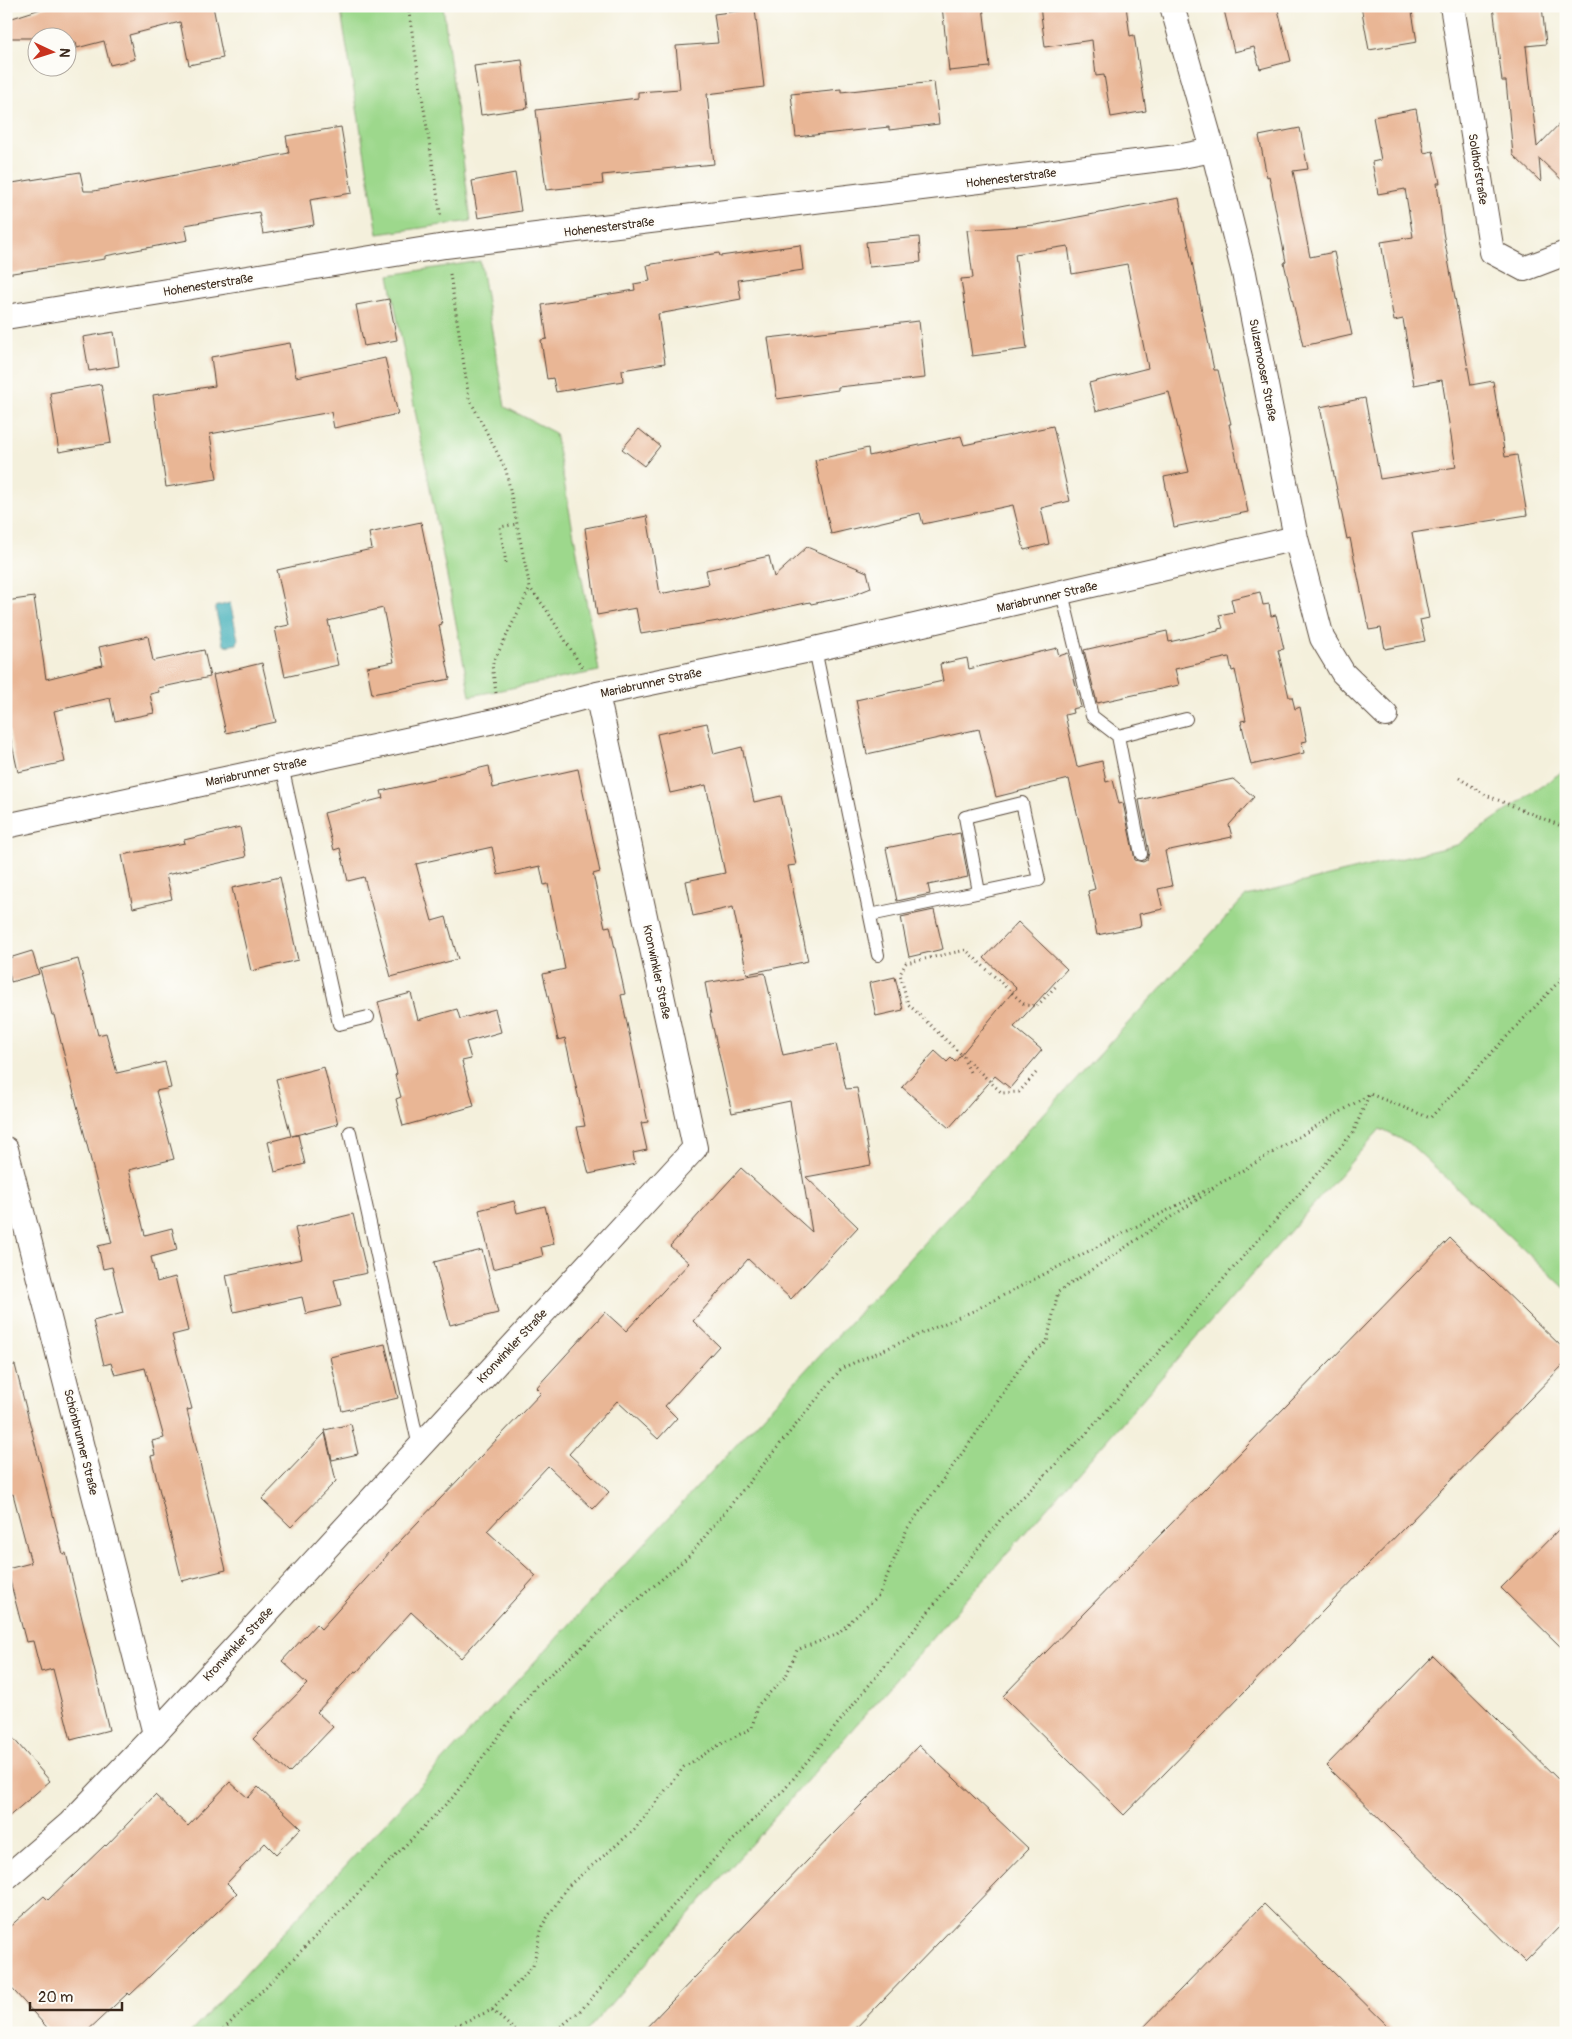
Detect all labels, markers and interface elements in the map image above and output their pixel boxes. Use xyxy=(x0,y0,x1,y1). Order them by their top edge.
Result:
north arrow xyxy=(28,28,78,78)
text: N xyxy=(56,48,73,58)
street label: Soldhofstraße xyxy=(1464,133,1491,206)
street label: Hohenesterstraße xyxy=(965,165,1057,191)
street label: Hohenesterstraße xyxy=(563,214,655,240)
street label: Hohenesterstraße xyxy=(162,271,254,300)
street label: Sulzemooser Straße xyxy=(1245,318,1280,423)
street label: Mariabrunner Straße xyxy=(995,579,1099,616)
street label: Mariabrunner Straße xyxy=(599,665,703,702)
street label: Mariabrunner Straße xyxy=(204,754,308,791)
street label: Kronwinkler Straße xyxy=(639,924,674,1021)
street label: Kronwinkler Straße xyxy=(474,1306,551,1387)
street label: Schönbrunner Straße xyxy=(60,1388,101,1497)
street label: Kronwinkler Straße xyxy=(200,1604,277,1685)
scale bar xyxy=(30,1979,122,2011)
text: 20 m xyxy=(38,1988,73,2007)

